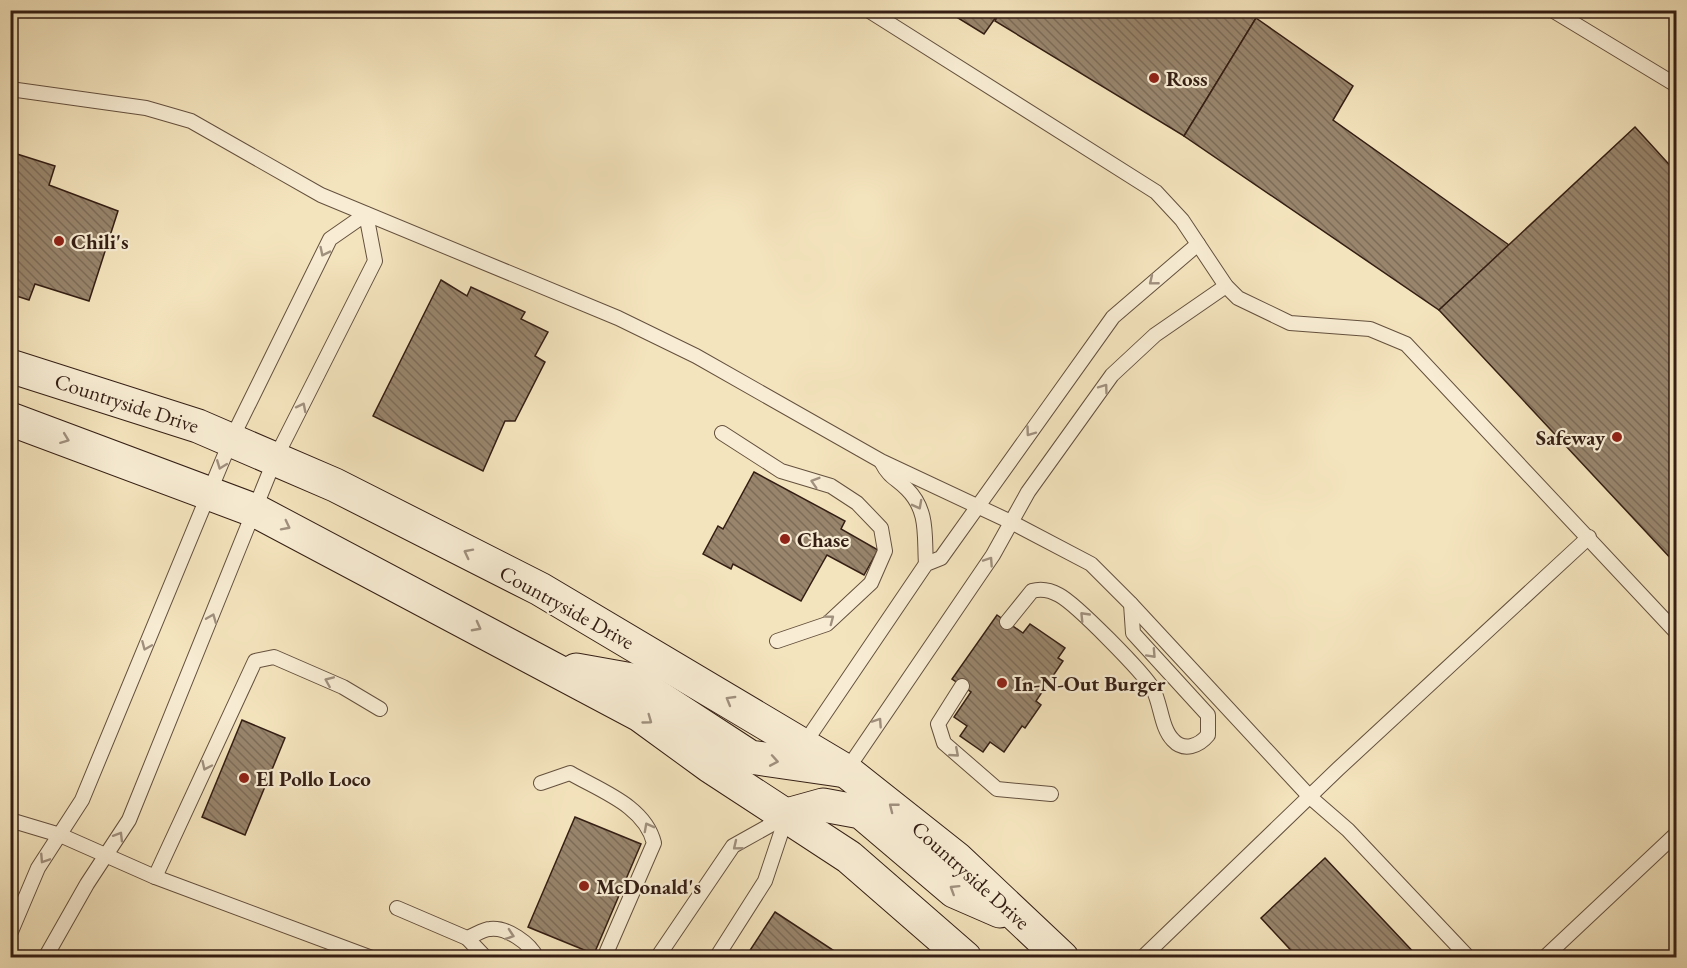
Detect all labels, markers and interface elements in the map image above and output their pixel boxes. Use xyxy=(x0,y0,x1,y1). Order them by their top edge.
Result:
place label: Ross xyxy=(1166,65,1208,92)
marker: Ross xyxy=(1147,71,1161,85)
place label: Chili's xyxy=(71,228,129,255)
marker: Chili's xyxy=(52,234,66,248)
one-way arrow xyxy=(319,245,331,256)
one-way arrow xyxy=(1149,274,1160,285)
street label: Countryside Drive xyxy=(51,367,203,439)
one-way arrow xyxy=(1097,383,1108,394)
one-way arrow xyxy=(294,402,306,413)
place label: Safeway xyxy=(1536,424,1606,451)
one-way arrow xyxy=(1027,425,1038,436)
marker: Safeway xyxy=(1610,430,1624,444)
one-way arrow xyxy=(60,431,70,444)
one-way arrow xyxy=(216,459,228,470)
one-way arrow xyxy=(811,477,821,489)
one-way arrow xyxy=(910,499,922,510)
one-way arrow xyxy=(279,519,290,530)
place label: Chase xyxy=(797,526,849,553)
marker: Chase xyxy=(778,532,792,546)
one-way arrow xyxy=(464,549,475,560)
one-way arrow xyxy=(981,557,992,568)
street label: Countryside Drive xyxy=(495,559,639,655)
one-way arrow xyxy=(1081,612,1092,623)
one-way arrow xyxy=(205,613,217,624)
one-way arrow xyxy=(824,615,835,626)
one-way arrow xyxy=(470,620,481,631)
one-way arrow xyxy=(141,639,153,650)
one-way arrow xyxy=(1145,647,1156,658)
place label: In-N-Out Burger xyxy=(1014,670,1166,697)
one-way arrow xyxy=(324,676,335,688)
marker: In-N-Out Burger xyxy=(995,676,1009,690)
one-way arrow xyxy=(726,696,736,708)
one-way arrow xyxy=(641,713,652,724)
one-way arrow xyxy=(871,718,882,729)
one-way arrow xyxy=(948,746,959,757)
one-way arrow xyxy=(768,754,778,767)
one-way arrow xyxy=(202,759,214,770)
place label: El Pollo Loco xyxy=(256,765,371,792)
marker: El Pollo Loco xyxy=(237,771,251,785)
one-way arrow xyxy=(888,803,899,814)
street label: Countryside Drive xyxy=(906,815,1036,935)
one-way arrow xyxy=(644,823,655,833)
one-way arrow xyxy=(112,832,124,842)
one-way arrow xyxy=(733,838,744,849)
one-way arrow xyxy=(40,852,51,863)
place label: McDonald's xyxy=(596,873,701,900)
marker: McDonald's xyxy=(577,879,591,893)
one-way arrow xyxy=(950,885,960,897)
one-way arrow xyxy=(504,927,514,940)

